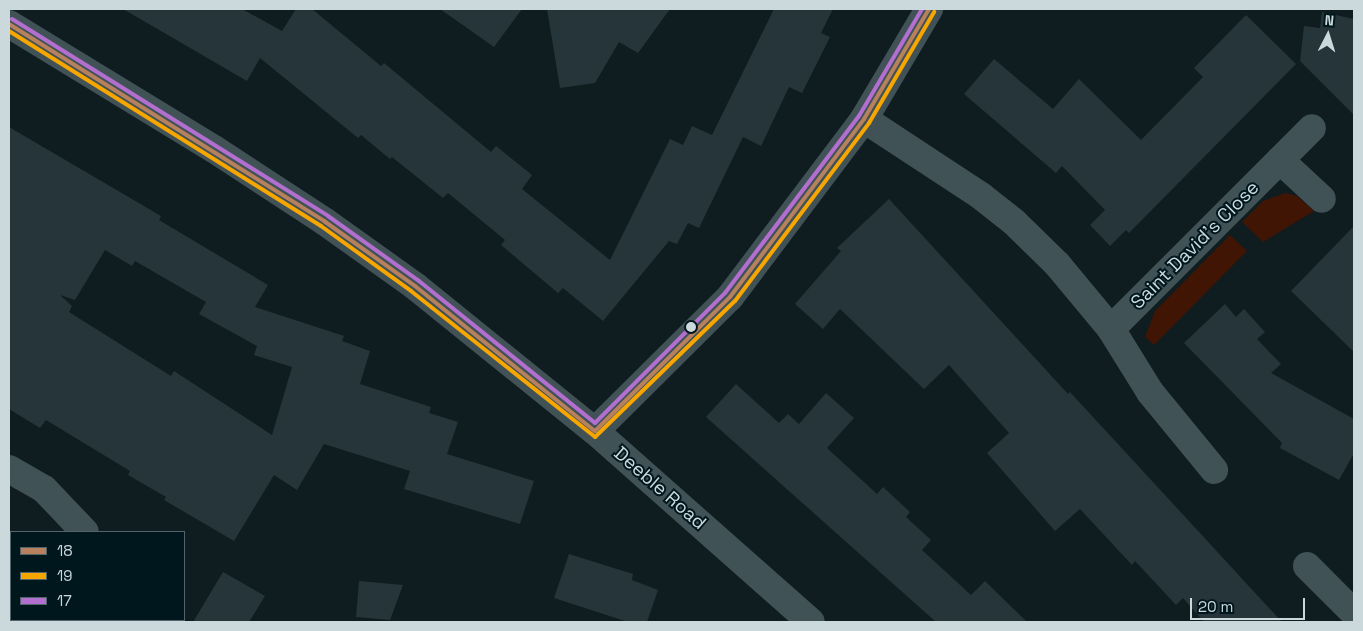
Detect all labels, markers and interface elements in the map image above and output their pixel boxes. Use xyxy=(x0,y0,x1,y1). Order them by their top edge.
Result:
north arrow xyxy=(1303,10,1353,60)
text: N xyxy=(1324,11,1335,29)
street label: Saint David's Close xyxy=(1126,176,1264,314)
unlabelled marker xyxy=(686,322,696,332)
street label: Deeble Road xyxy=(609,442,711,534)
legend xyxy=(10,531,185,621)
text: 18 xyxy=(57,541,73,560)
text: 19 xyxy=(57,566,72,585)
scale bar xyxy=(1193,588,1308,620)
text: 17 xyxy=(57,591,72,610)
text: 20 m xyxy=(1198,597,1233,616)

